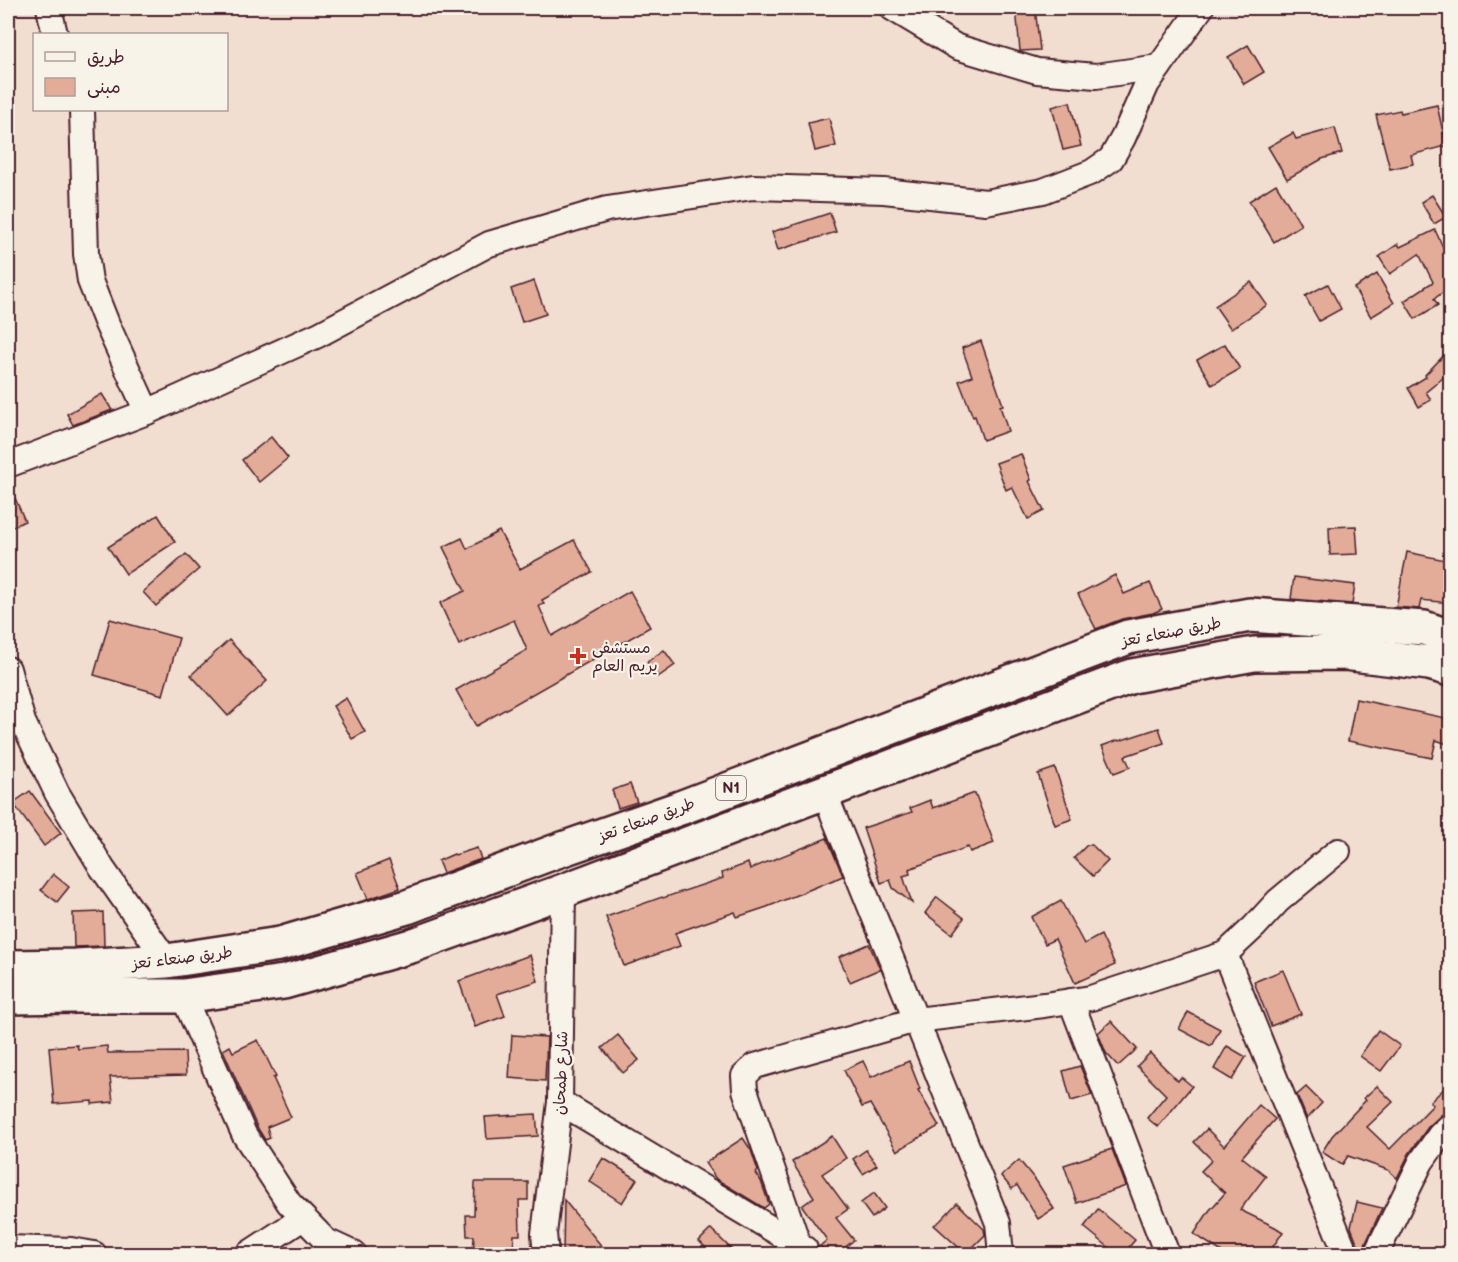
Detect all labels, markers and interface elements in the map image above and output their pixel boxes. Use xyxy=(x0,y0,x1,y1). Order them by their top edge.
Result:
legend xyxy=(33,33,228,111)
text: طريق xyxy=(87,47,125,68)
text: مبنى xyxy=(87,77,121,98)
street label: طريق صنعاء تعز xyxy=(1118,613,1223,652)
place label: مستشفى يريم العام xyxy=(592,639,658,678)
marker: مستشفى يريم العام xyxy=(569,647,587,665)
road number: N1 xyxy=(716,776,746,800)
street label: طريق صنعاء تعز xyxy=(594,794,698,847)
street label: طريق صنعاء تعز xyxy=(129,943,234,974)
street label: شارع طمحان xyxy=(551,1031,573,1116)

